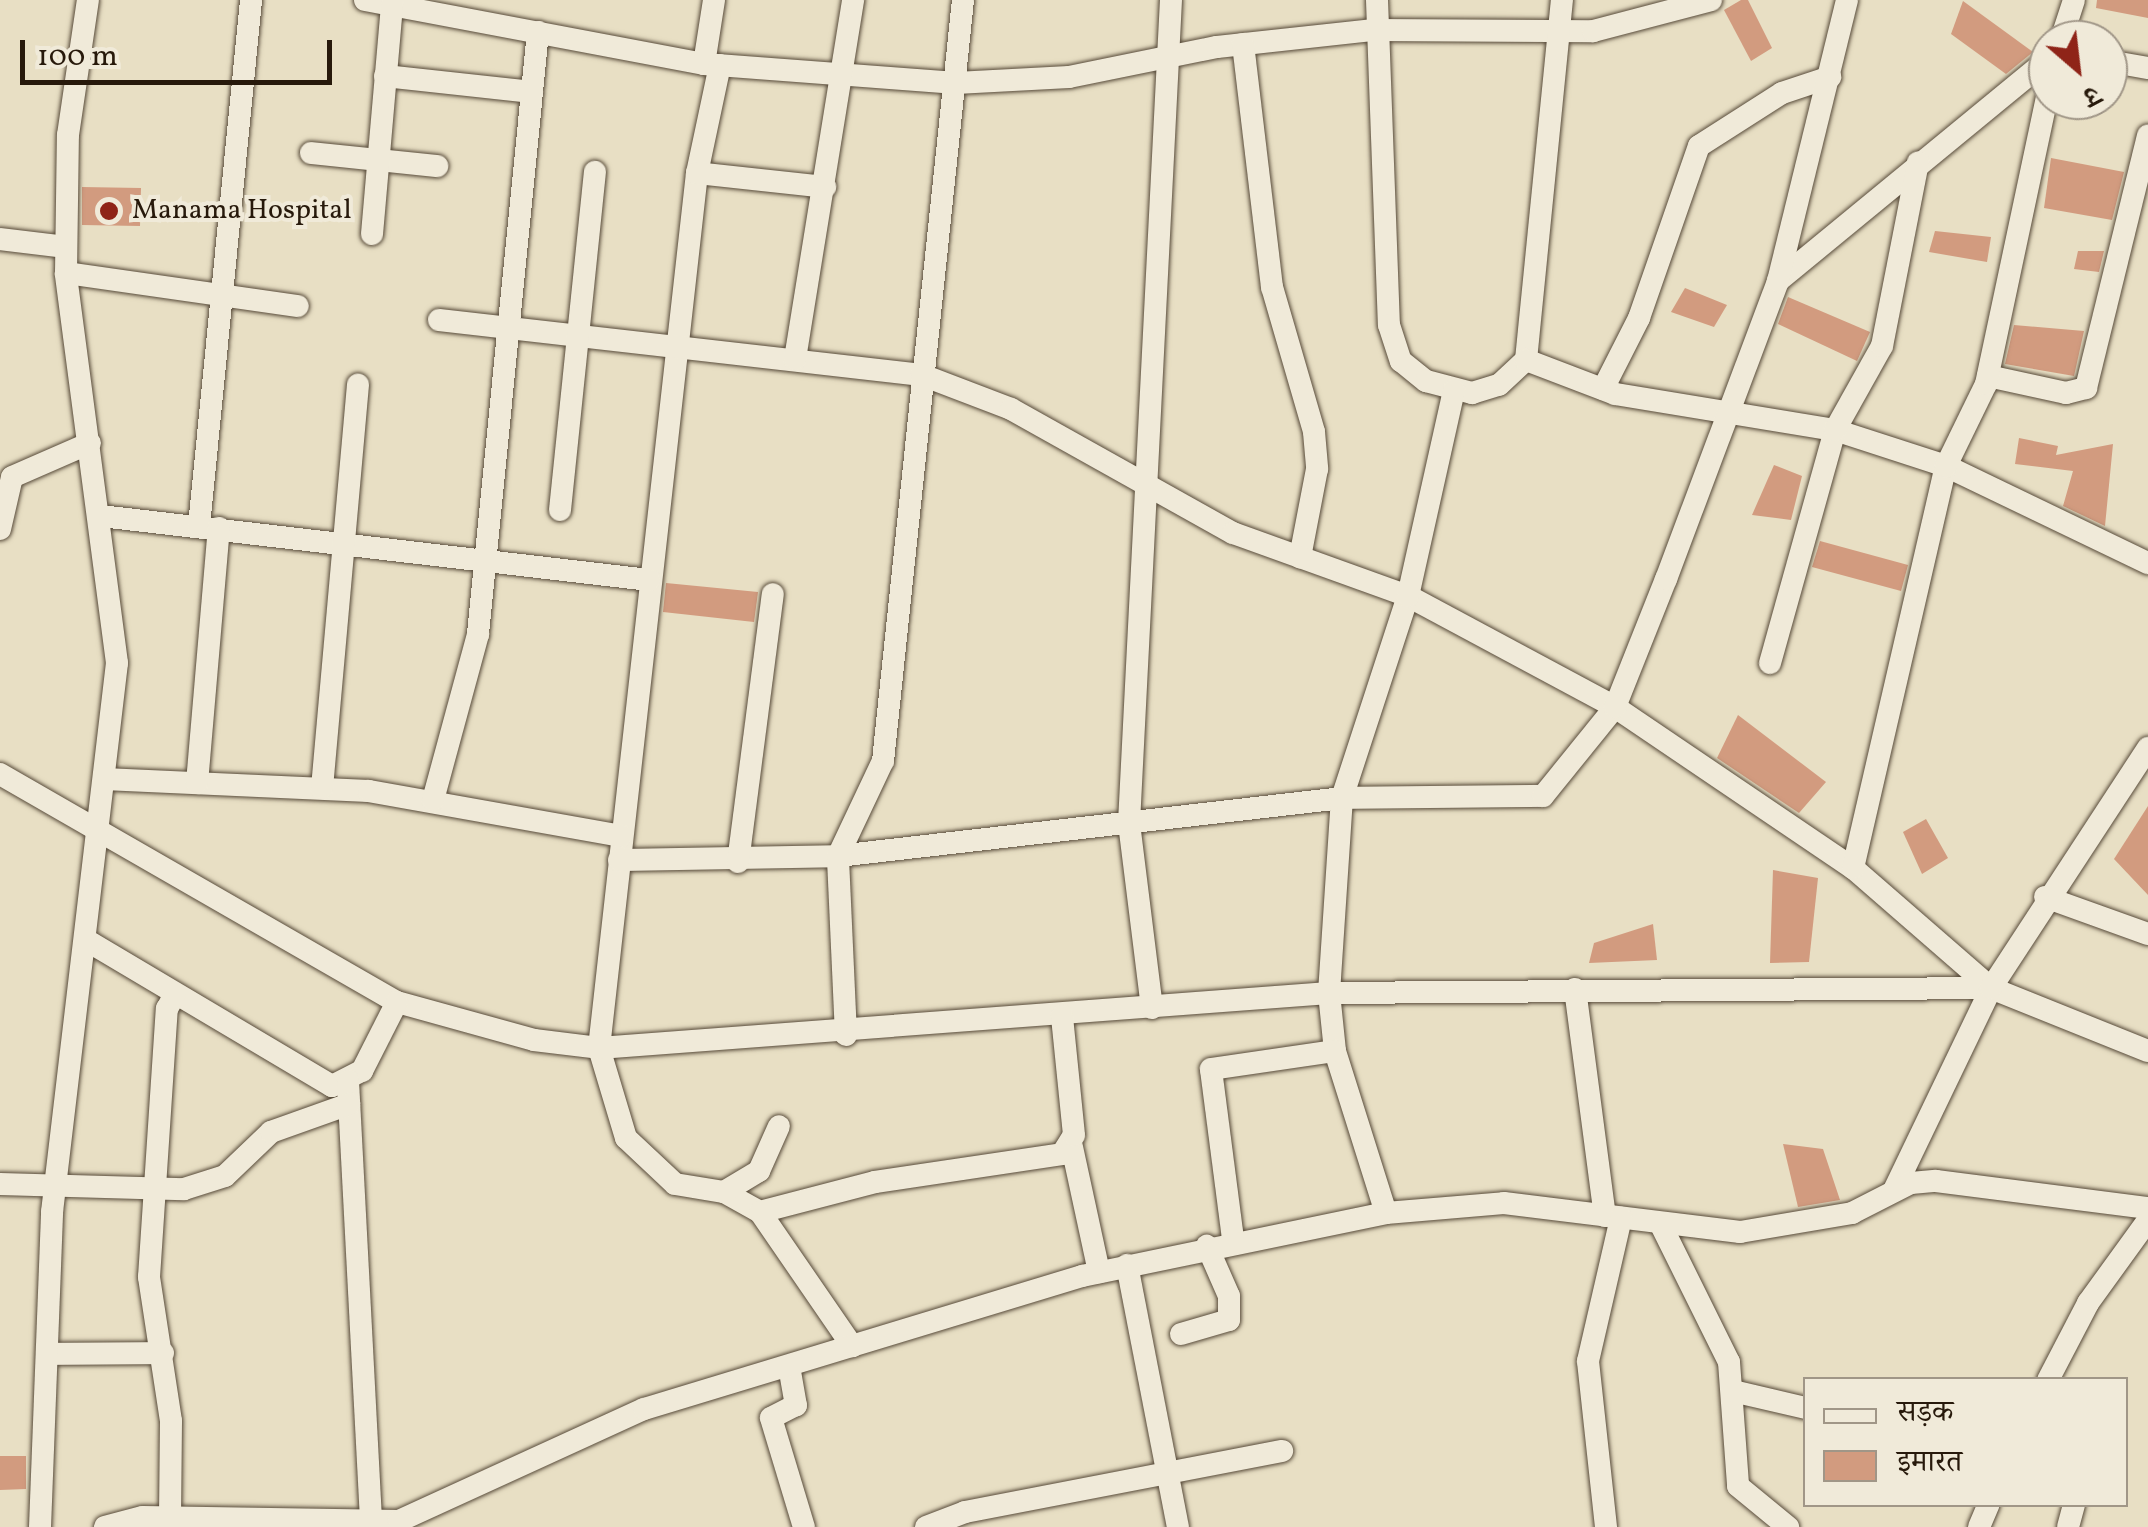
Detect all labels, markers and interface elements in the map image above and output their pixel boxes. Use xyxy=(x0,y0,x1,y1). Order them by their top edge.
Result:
scale bar xyxy=(25,20,338,82)
north arrow xyxy=(2028,20,2128,120)
text: 100 m xyxy=(37,36,118,78)
text: उ xyxy=(2076,75,2107,116)
place label: Manama Hospital xyxy=(132,194,352,228)
marker: Manama Hospital xyxy=(96,198,122,224)
legend xyxy=(1803,1377,2128,1507)
text: सड़क xyxy=(1897,1392,1953,1434)
text: इमारत xyxy=(1897,1442,1962,1484)

